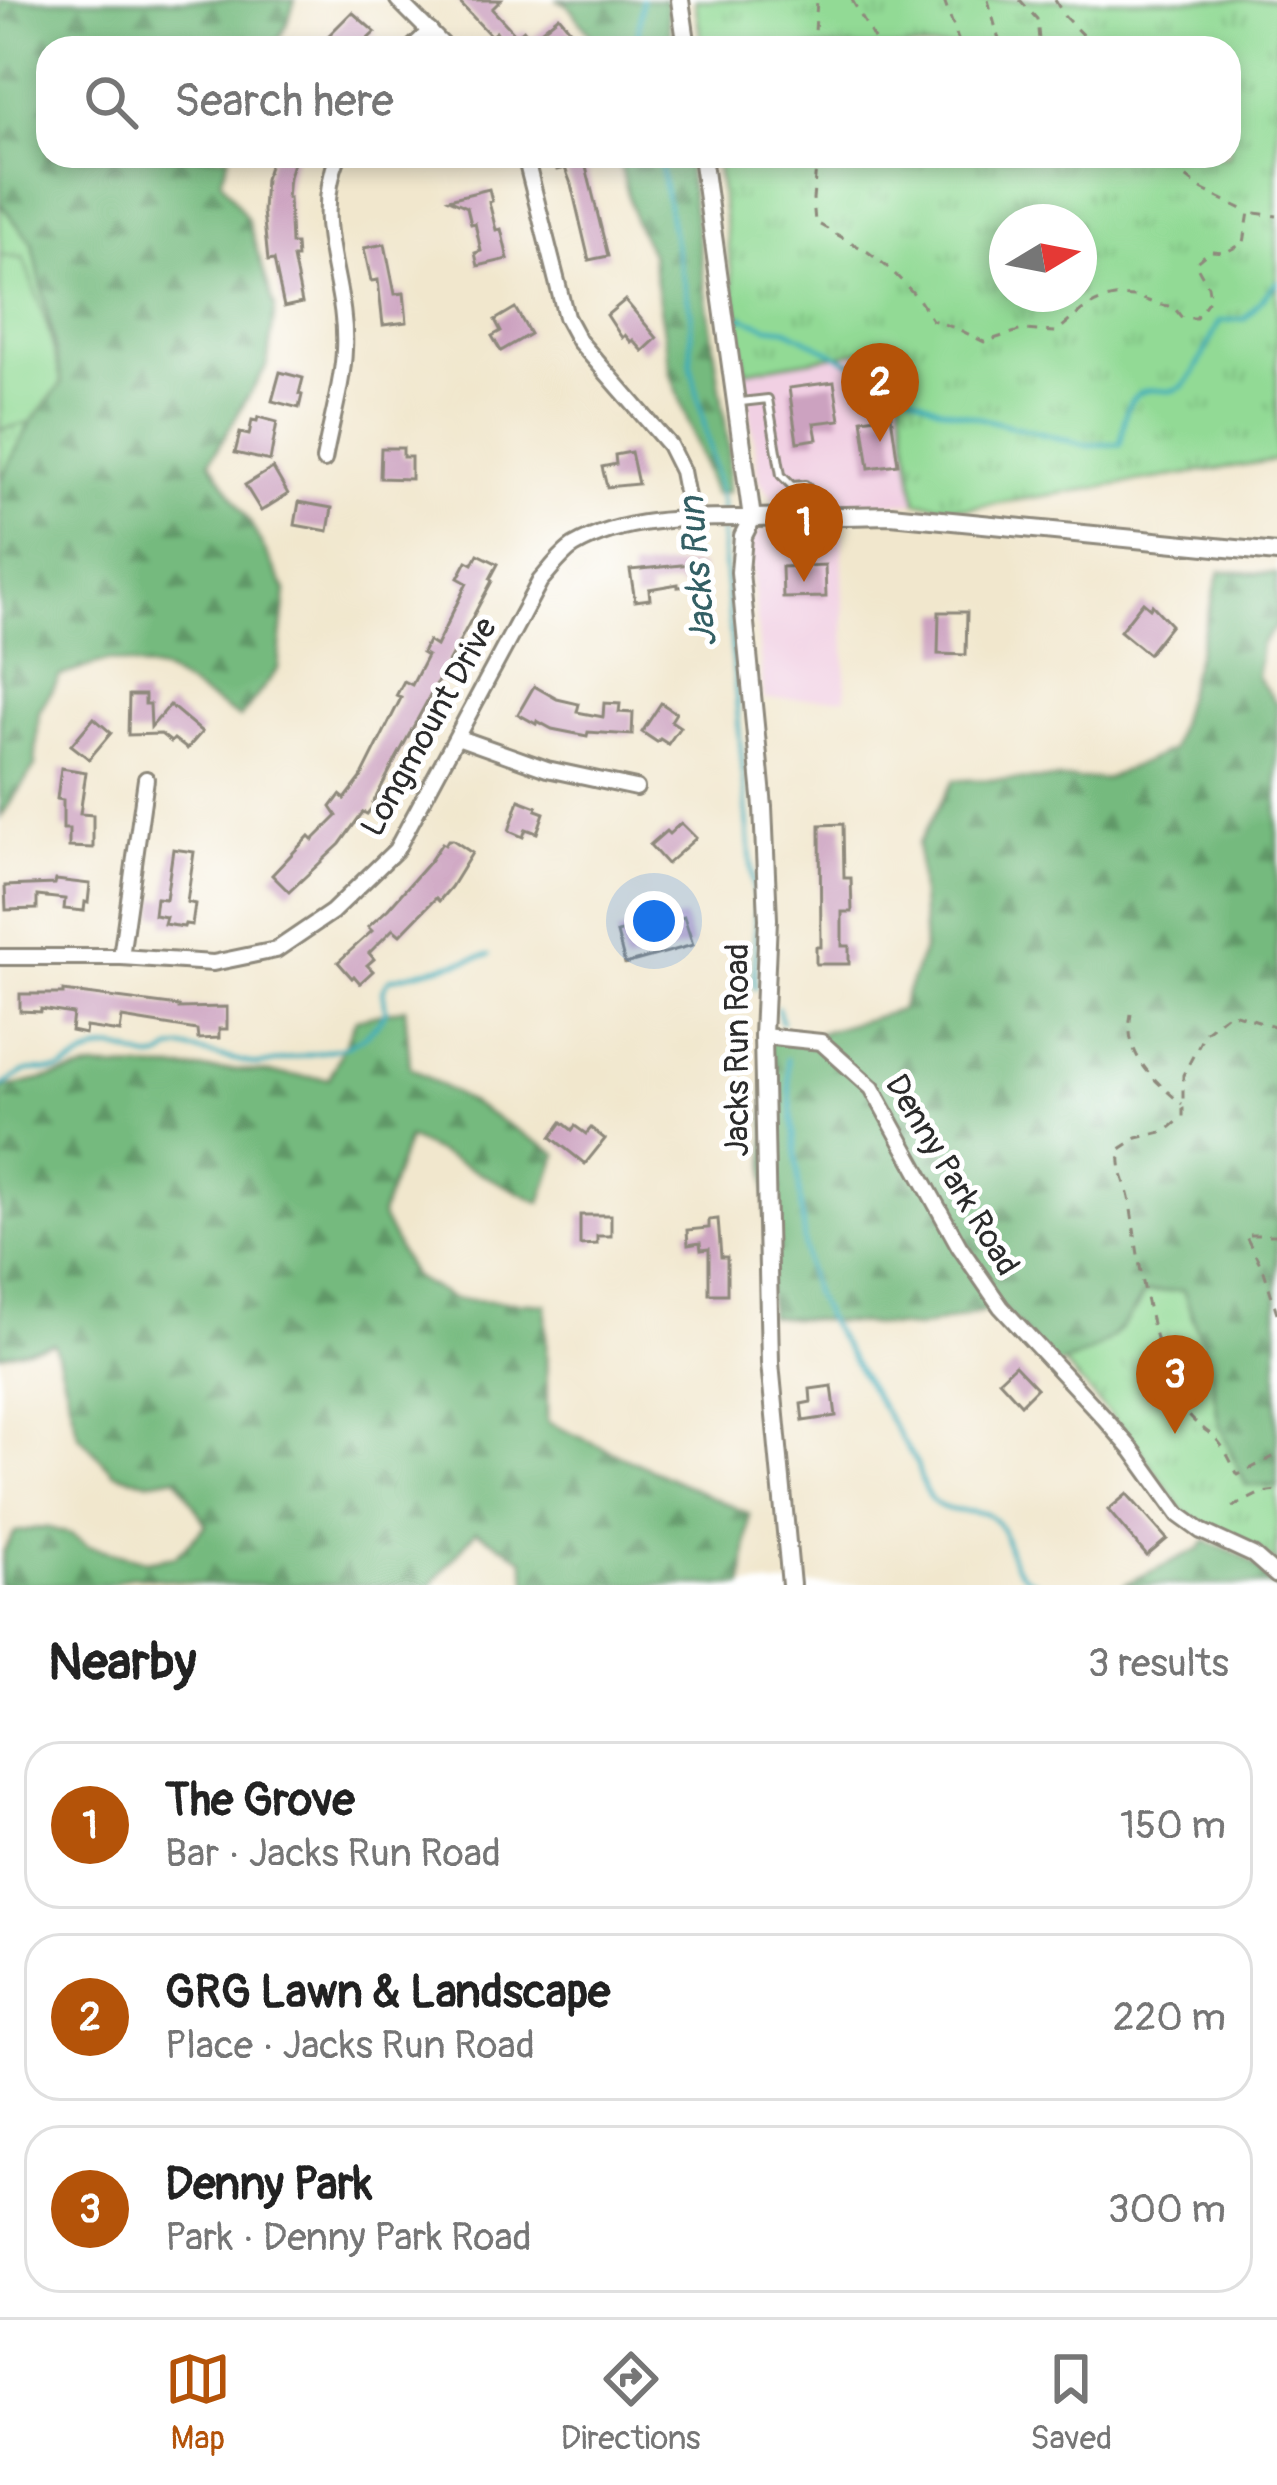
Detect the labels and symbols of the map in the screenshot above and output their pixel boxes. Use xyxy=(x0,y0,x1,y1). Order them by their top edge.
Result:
north arrow xyxy=(989,204,1097,312)
pin: 2 xyxy=(841,343,919,442)
pin: 1 xyxy=(765,483,843,582)
water label: Jacks Run xyxy=(669,493,727,649)
street label: Longmount Drive xyxy=(352,610,506,844)
your location xyxy=(624,891,684,951)
street label: Jacks Run Road xyxy=(717,943,758,1157)
street label: Denny Park Road xyxy=(876,1067,1028,1283)
pin: 3 xyxy=(1136,1335,1214,1434)

